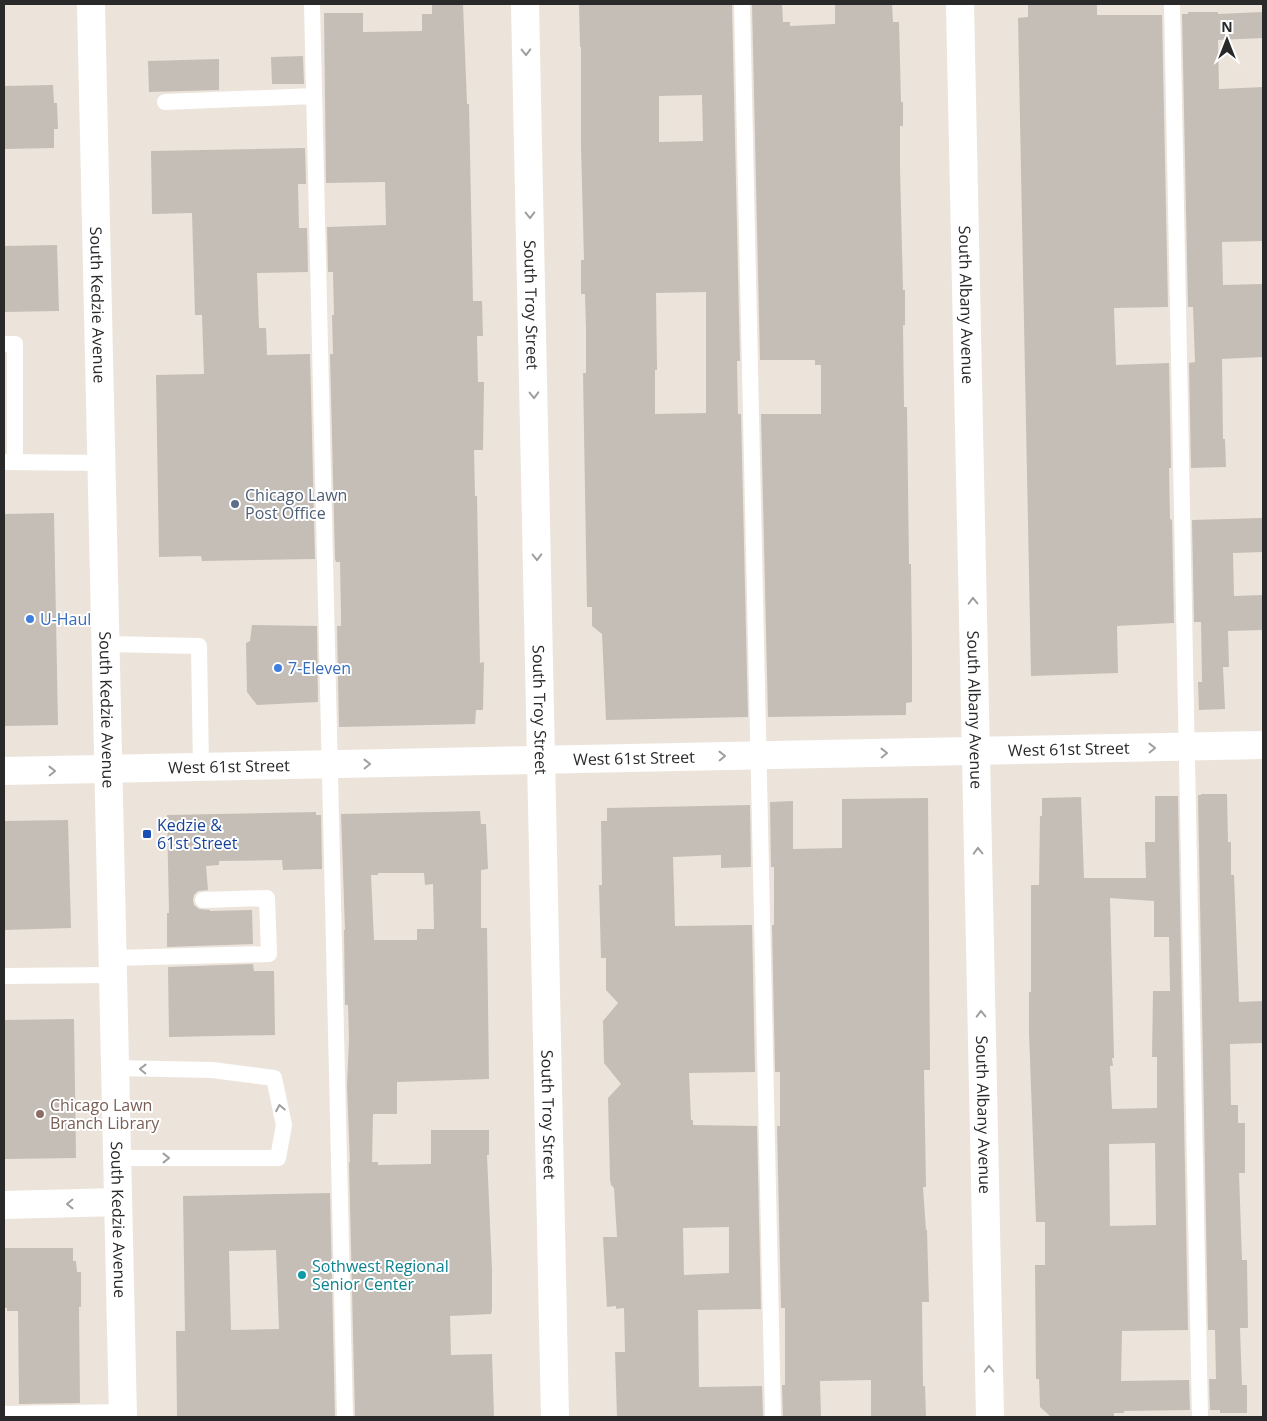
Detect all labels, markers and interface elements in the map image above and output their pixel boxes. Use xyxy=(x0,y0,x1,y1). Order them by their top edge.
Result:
north arrow xyxy=(1202,15,1252,65)
text: N xyxy=(1221,17,1233,36)
one-way arrow xyxy=(521,49,532,57)
one-way arrow xyxy=(525,212,535,219)
street label: South Albany Avenue xyxy=(954,225,979,384)
street label: South Kedzie Avenue xyxy=(85,226,111,384)
street label: South Troy Street xyxy=(519,240,544,370)
one-way arrow xyxy=(528,391,539,399)
place label: Chicago Lawn Post Office xyxy=(245,484,347,524)
marker: Chicago Lawn Post Office xyxy=(229,498,241,510)
one-way arrow xyxy=(532,554,542,562)
one-way arrow xyxy=(967,597,978,605)
place label: U-Haul xyxy=(40,608,91,630)
marker: U-Haul xyxy=(24,613,36,625)
street label: South Albany Avenue xyxy=(962,630,988,789)
street label: South Kedzie Avenue xyxy=(94,631,120,789)
street label: South Troy Street xyxy=(528,645,552,775)
place label: 7-Eleven xyxy=(288,657,351,679)
marker: 7-Eleven xyxy=(272,662,284,674)
street label: West 61st Street xyxy=(1008,737,1130,761)
one-way arrow xyxy=(1148,743,1156,753)
street label: West 61st Street xyxy=(573,746,695,770)
one-way arrow xyxy=(881,748,889,758)
one-way arrow xyxy=(718,751,726,762)
street label: West 61st Street xyxy=(168,754,290,779)
one-way arrow xyxy=(364,759,371,769)
one-way arrow xyxy=(49,765,57,776)
place label: Kedzie & 61st Street xyxy=(157,814,238,854)
marker: Kedzie & 61st Street xyxy=(141,828,153,840)
one-way arrow xyxy=(972,847,983,855)
one-way arrow xyxy=(976,1009,986,1017)
street label: South Albany Avenue xyxy=(971,1035,996,1194)
street label: South Troy Street xyxy=(536,1050,561,1180)
one-way arrow xyxy=(139,1064,147,1074)
place label: Chicago Lawn Branch Library xyxy=(50,1094,160,1134)
one-way arrow xyxy=(276,1104,286,1113)
marker: Chicago Lawn Branch Library xyxy=(34,1108,46,1120)
street label: South Kedzie Avenue xyxy=(106,1141,131,1298)
one-way arrow xyxy=(162,1153,170,1163)
one-way arrow xyxy=(65,1198,73,1209)
place label: Sothwest Regional Senior Center xyxy=(312,1255,449,1295)
marker: Sothwest Regional Senior Center xyxy=(296,1269,308,1281)
one-way arrow xyxy=(983,1364,994,1372)

